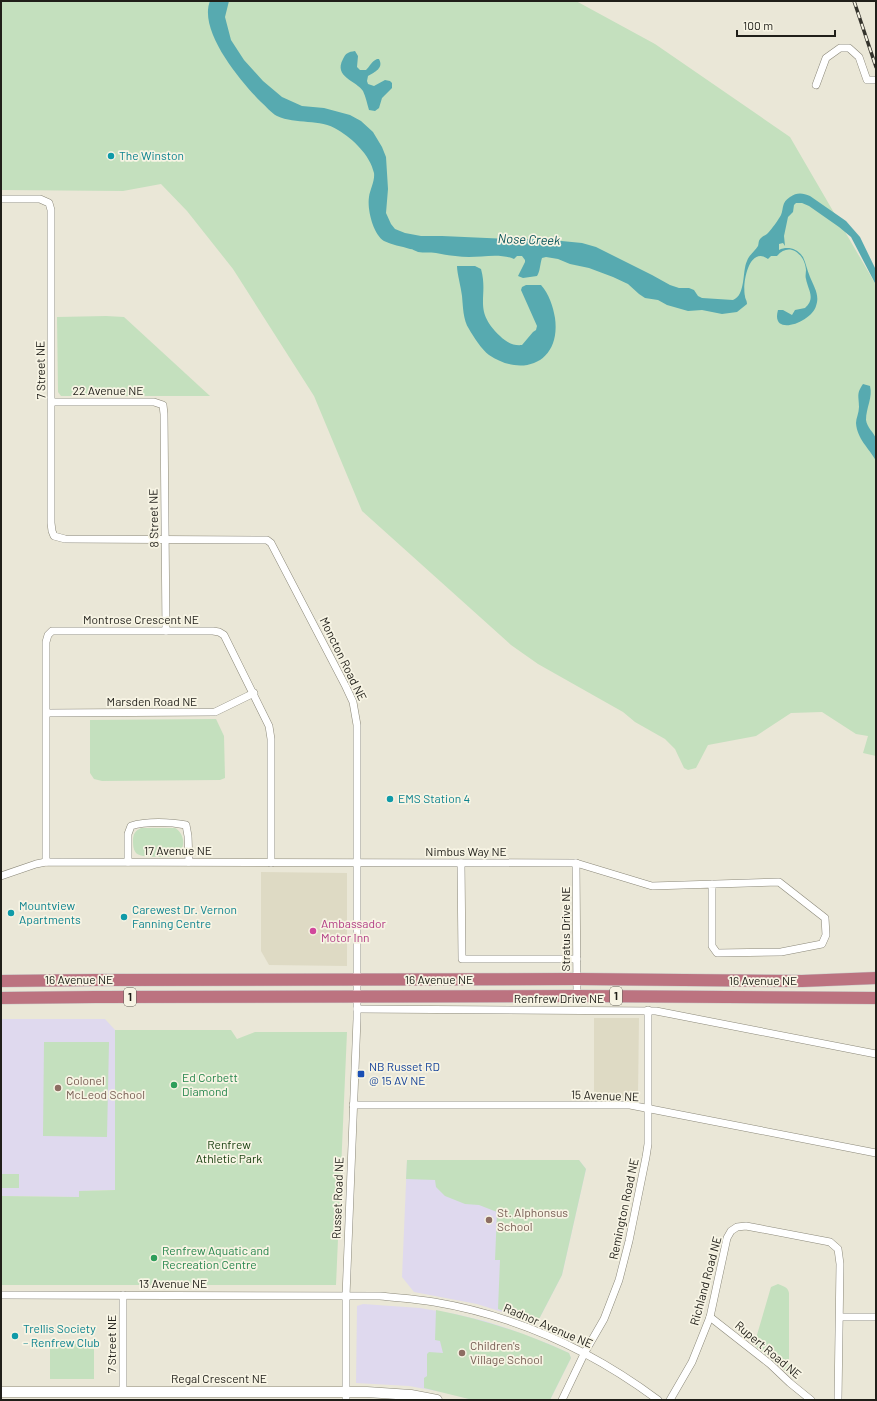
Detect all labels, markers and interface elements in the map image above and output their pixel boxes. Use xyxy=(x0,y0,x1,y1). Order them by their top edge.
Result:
scale bar xyxy=(737,12,835,38)
text: 100 m xyxy=(743,18,773,32)
place label: The Winston xyxy=(119,148,184,162)
marker: The Winston xyxy=(106,151,116,161)
water label: Nose Creek xyxy=(497,230,561,248)
street label: 7 Street NE xyxy=(32,341,48,399)
street label: 22 Avenue NE xyxy=(72,383,144,397)
street label: 8 Street NE xyxy=(145,488,161,548)
street label: Montrose Crescent NE xyxy=(83,612,199,626)
street label: Moncton Road NE xyxy=(318,614,370,703)
street label: Marsden Road NE xyxy=(107,694,197,708)
place label: EMS Station 4 xyxy=(398,791,470,805)
marker: EMS Station 4 xyxy=(385,794,395,804)
street label: 17 Avenue NE xyxy=(144,843,212,857)
street label: Nimbus Way NE xyxy=(425,844,507,858)
street label: Stratus Drive NE xyxy=(558,886,572,972)
place label: Mountview Apartments xyxy=(19,898,81,926)
place label: Carewest Dr. Vernon Fanning Centre xyxy=(132,902,237,930)
marker: Mountview Apartments xyxy=(6,908,16,918)
marker: Carewest Dr. Vernon Fanning Centre xyxy=(119,912,129,922)
place label: Ambassador Motor Inn xyxy=(321,916,386,944)
marker: Ambassador Motor Inn xyxy=(308,926,318,936)
street label: 16 Avenue NE xyxy=(45,972,113,986)
street label: 16 Avenue NE xyxy=(405,972,473,986)
street label: 16 Avenue NE xyxy=(729,973,797,987)
road number: 1 xyxy=(610,987,622,1005)
road number: 1 xyxy=(124,988,136,1006)
street label: Renfrew Drive NE xyxy=(514,991,604,1005)
place label: NB Russet RD @ 15 AV NE xyxy=(369,1059,440,1087)
marker: NB Russet RD @ 15 AV NE xyxy=(356,1069,366,1079)
place label: Ed Corbett Diamond xyxy=(182,1070,238,1098)
place label: Colonel McLeod School xyxy=(66,1073,145,1101)
marker: Ed Corbett Diamond xyxy=(169,1080,179,1090)
marker: Colonel McLeod School xyxy=(53,1083,63,1093)
street label: 15 Avenue NE xyxy=(571,1087,640,1103)
park label: Renfrew Athletic Park xyxy=(196,1137,262,1165)
street label: Russet Road NE xyxy=(329,1157,345,1239)
street label: Remington Road NE xyxy=(605,1157,641,1261)
place label: St. Alphonsus School xyxy=(497,1205,568,1233)
marker: St. Alphonsus School xyxy=(484,1215,494,1225)
street label: Richland Road NE xyxy=(686,1235,724,1327)
place label: Renfrew Aquatic and Recreation Centre xyxy=(162,1243,269,1271)
marker: Renfrew Aquatic and Recreation Centre xyxy=(149,1253,159,1263)
street label: 13 Avenue NE xyxy=(139,1276,207,1290)
street label: Radnor Avenue NE xyxy=(502,1300,595,1350)
street label: 7 Street NE xyxy=(104,1315,118,1373)
street label: Rupert Road NE xyxy=(733,1317,805,1381)
place label: Trellis Society – Renfrew Club xyxy=(23,1321,100,1349)
marker: Trellis Society – Renfrew Club xyxy=(10,1331,20,1341)
place label: Children's Village School xyxy=(470,1338,542,1366)
marker: Children's Village School xyxy=(457,1348,467,1358)
street label: Regal Crescent NE xyxy=(171,1371,267,1385)

